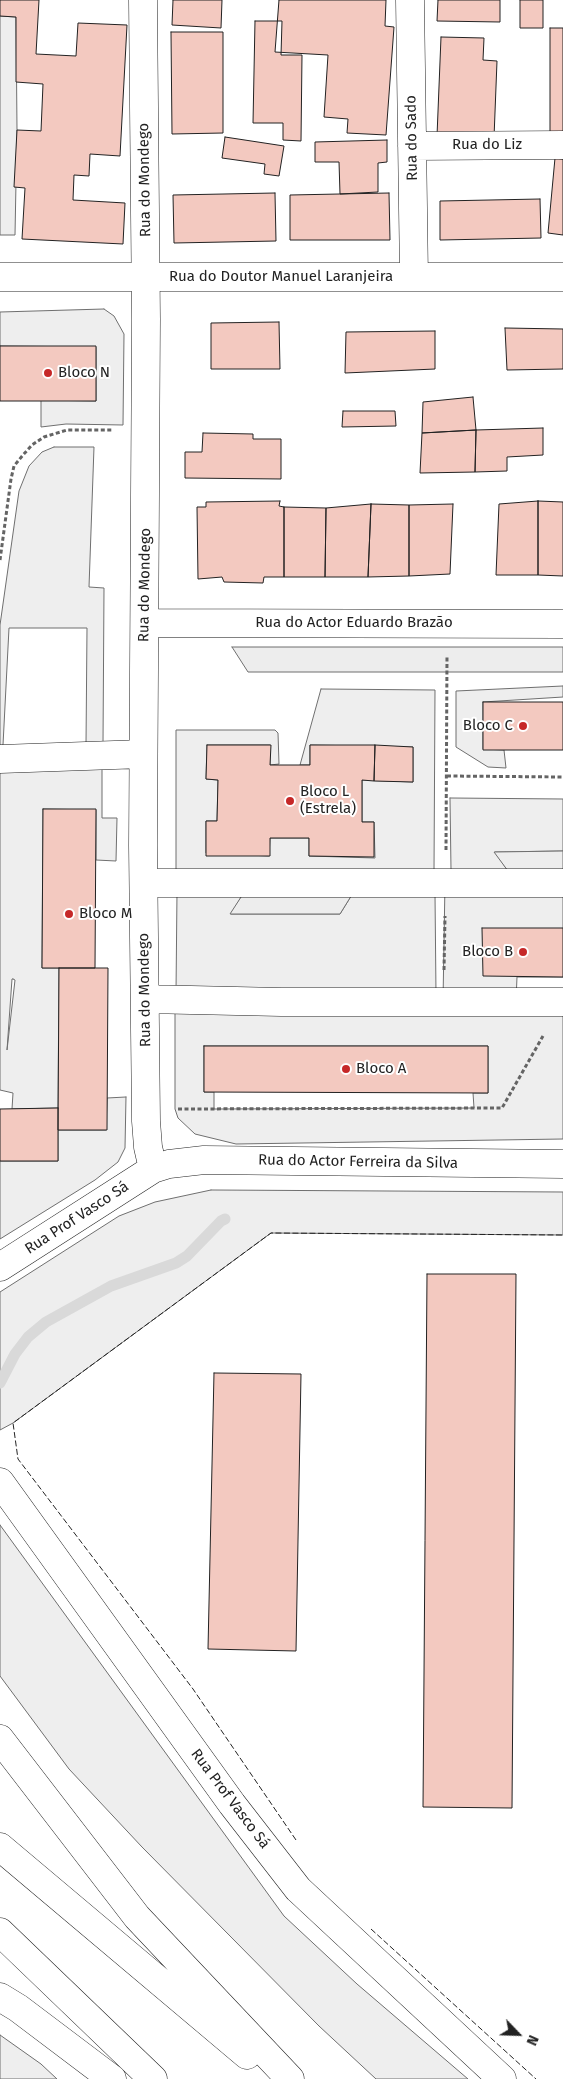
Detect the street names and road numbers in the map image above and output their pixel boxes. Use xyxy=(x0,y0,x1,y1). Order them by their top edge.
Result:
street label: Rua do Sado xyxy=(402,95,422,181)
street label: Rua do Mondego xyxy=(135,123,155,237)
street label: Rua do Liz xyxy=(452,136,522,154)
street label: Rua do Doutor Manuel Laranjeira xyxy=(169,268,393,286)
street label: Rua do Mondego xyxy=(135,528,155,642)
street label: Rua do Actor Eduardo Brazão xyxy=(255,614,453,632)
street label: Rua do Mondego xyxy=(135,933,155,1047)
street label: Rua do Actor Ferreira da Silva xyxy=(258,1151,458,1173)
street label: Rua Prof Vasco Sá xyxy=(22,1178,132,1258)
street label: Rua Prof Vasco Sá xyxy=(187,1746,273,1852)

